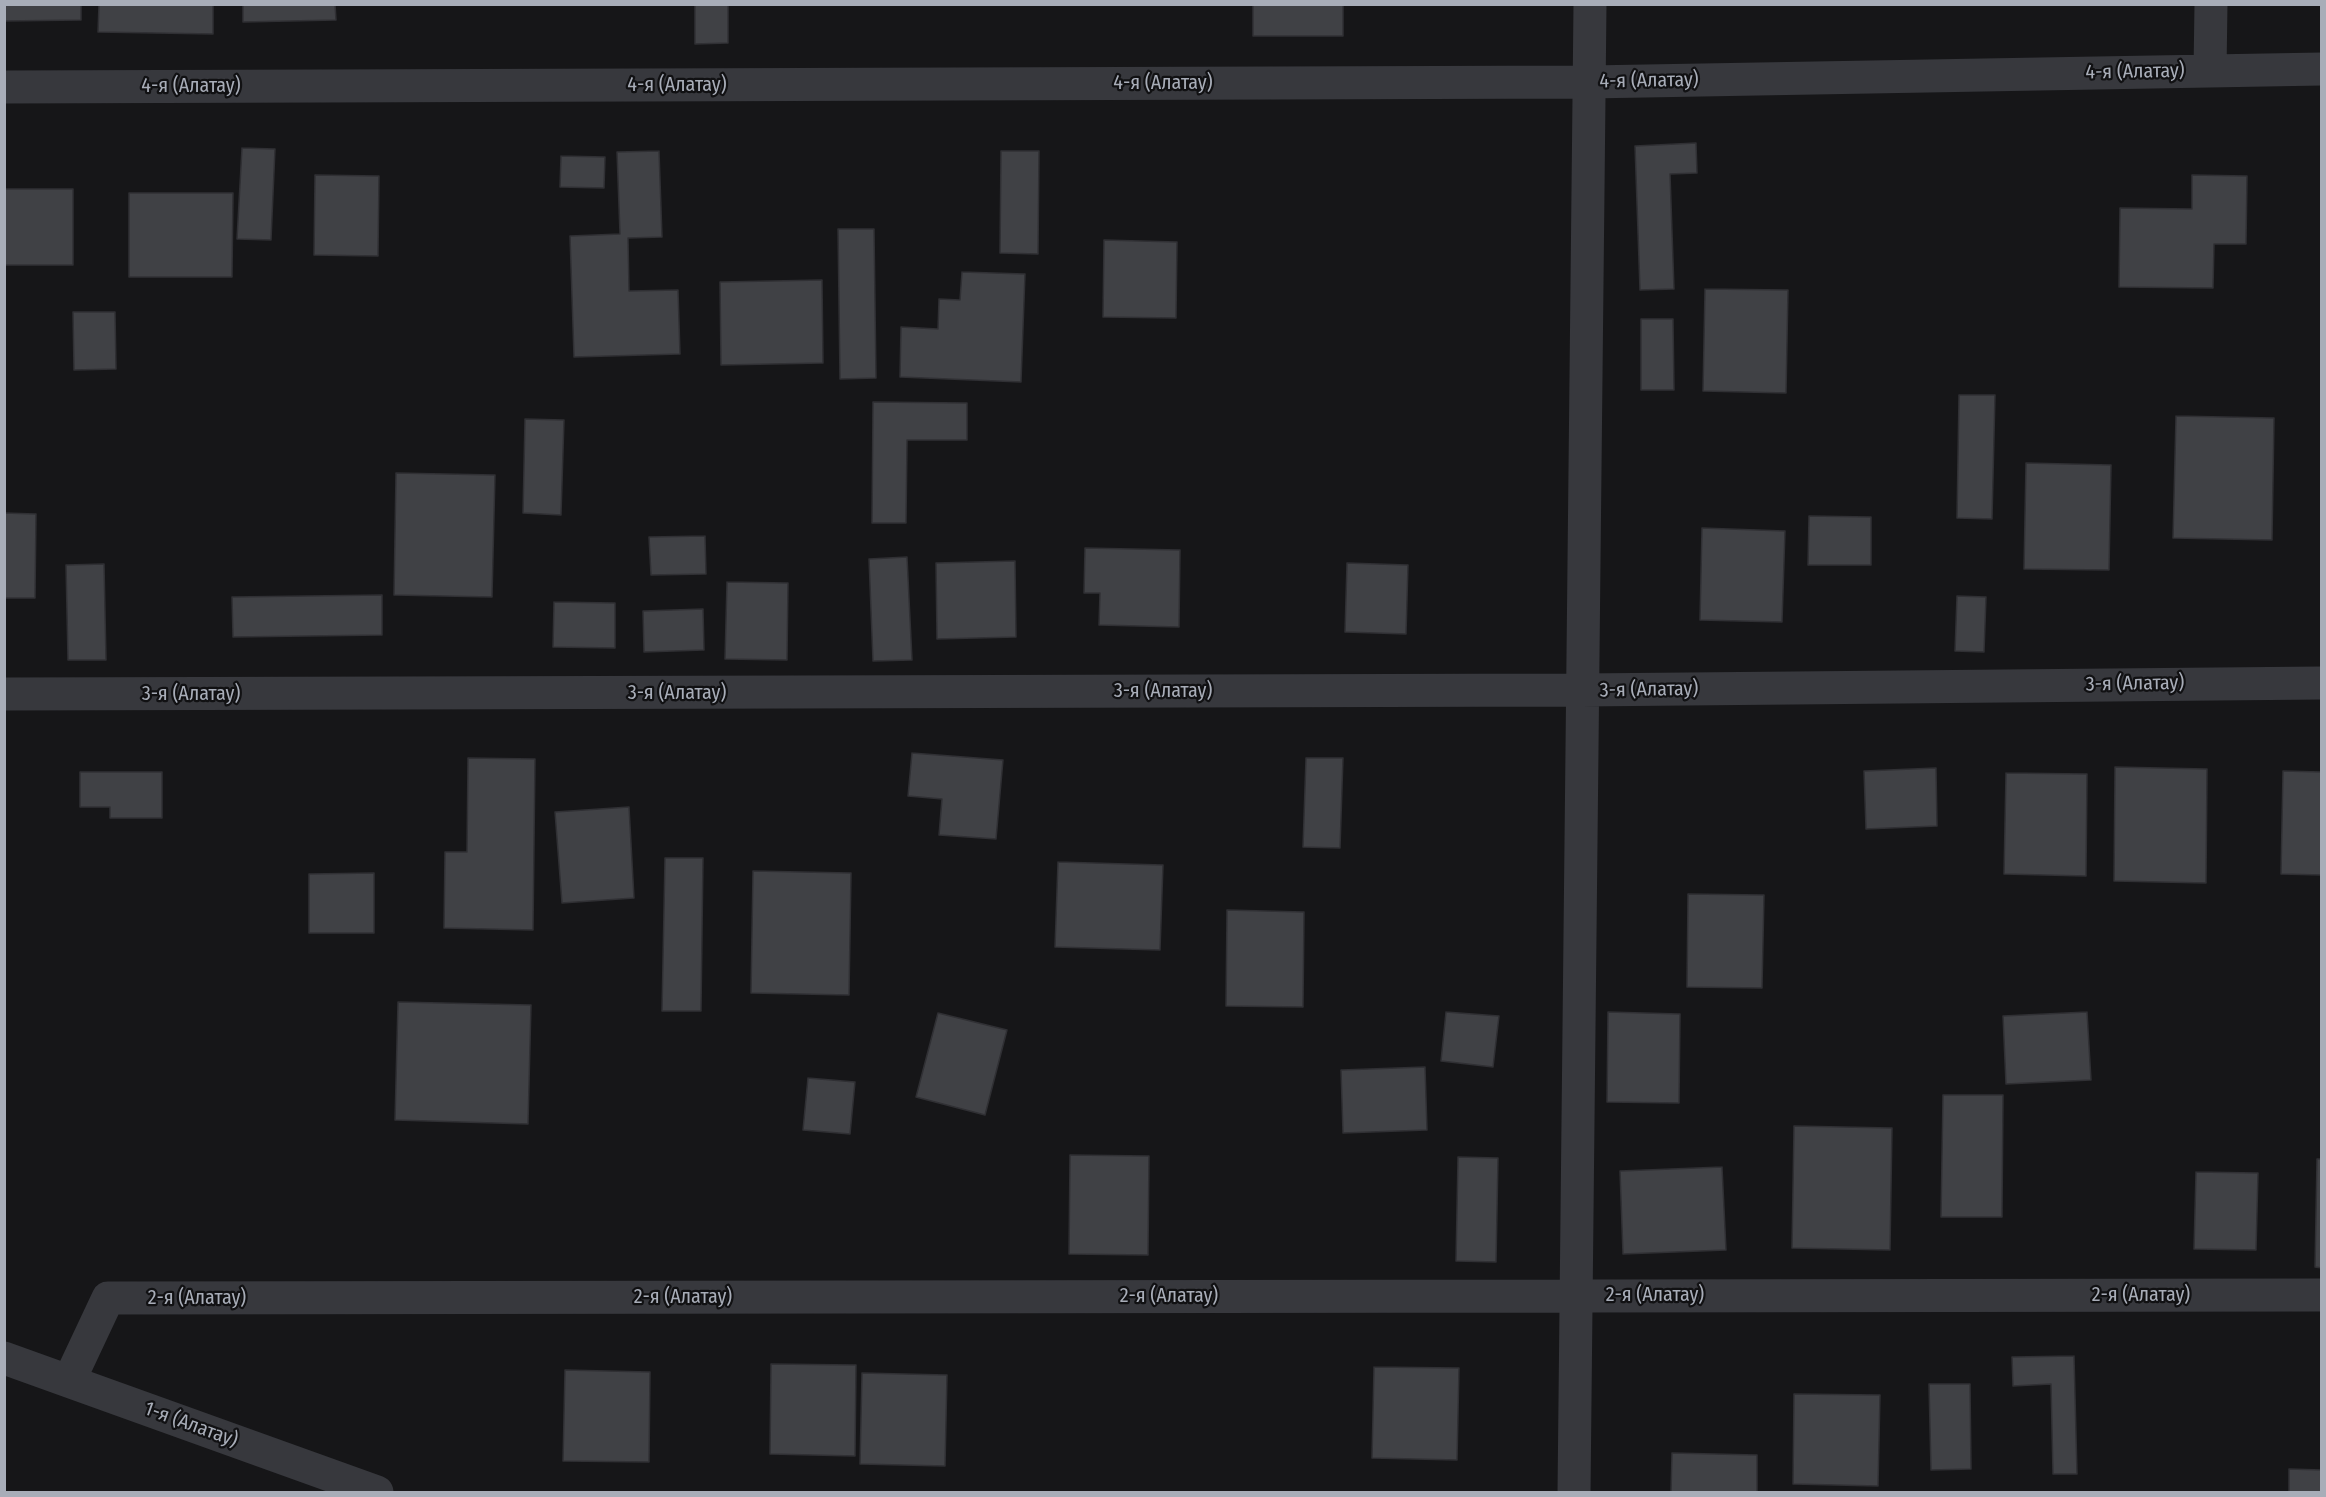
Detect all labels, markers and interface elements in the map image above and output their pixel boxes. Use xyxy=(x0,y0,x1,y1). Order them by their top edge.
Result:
street label: 4-я (Алатау) xyxy=(2085,59,2185,85)
street label: 4-я (Алатау) xyxy=(1599,68,1699,94)
street label: 4-я (Алатау) xyxy=(1113,71,1213,95)
street label: 4-я (Алатау) xyxy=(627,73,727,97)
street label: 4-я (Алатау) xyxy=(141,74,241,98)
street label: 3-я (Алатау) xyxy=(2085,671,2185,697)
street label: 3-я (Алатау) xyxy=(1599,677,1699,703)
street label: 3-я (Алатау) xyxy=(1114,679,1212,703)
street label: 3-я (Алатау) xyxy=(628,681,726,705)
street label: 3-я (Алатау) xyxy=(142,682,240,706)
street label: 2-я (Алатау) xyxy=(1606,1283,1704,1307)
street label: 2-я (Алатау) xyxy=(2092,1283,2190,1307)
street label: 2-я (Алатау) xyxy=(1120,1284,1218,1308)
street label: 2-я (Алатау) xyxy=(634,1285,732,1309)
street label: 2-я (Алатау) xyxy=(148,1286,246,1310)
street label: 1-я (Алатау) xyxy=(141,1397,241,1453)

